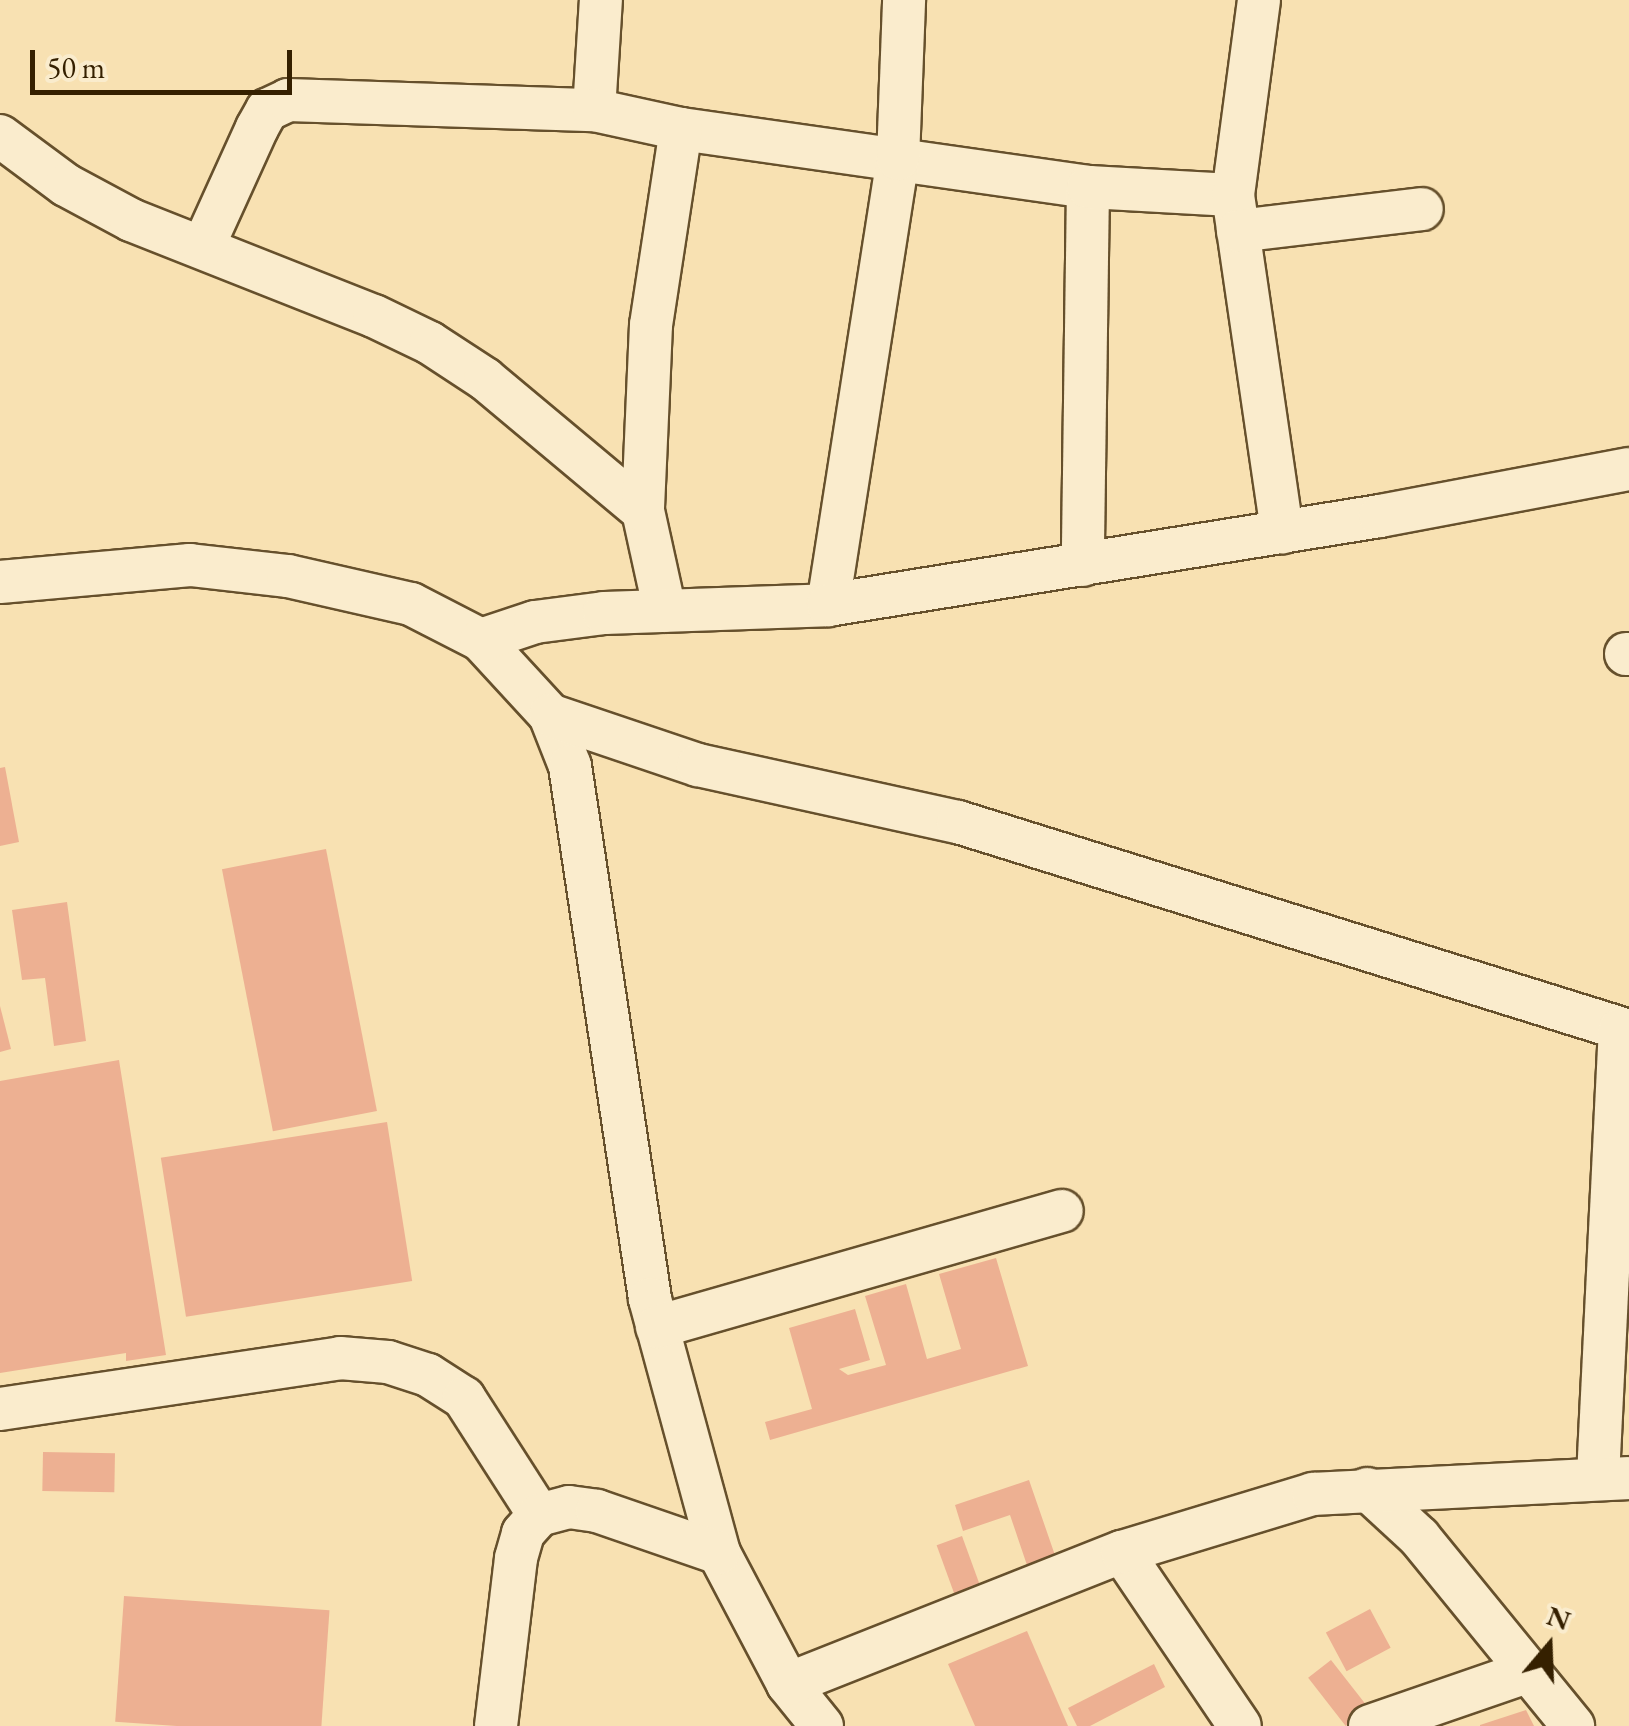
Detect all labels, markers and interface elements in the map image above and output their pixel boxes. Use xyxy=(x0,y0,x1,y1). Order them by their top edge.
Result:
scale bar xyxy=(35,30,298,92)
text: 50 m xyxy=(47,48,105,87)
north arrow xyxy=(1499,1596,1599,1696)
text: N xyxy=(1542,1597,1575,1638)

